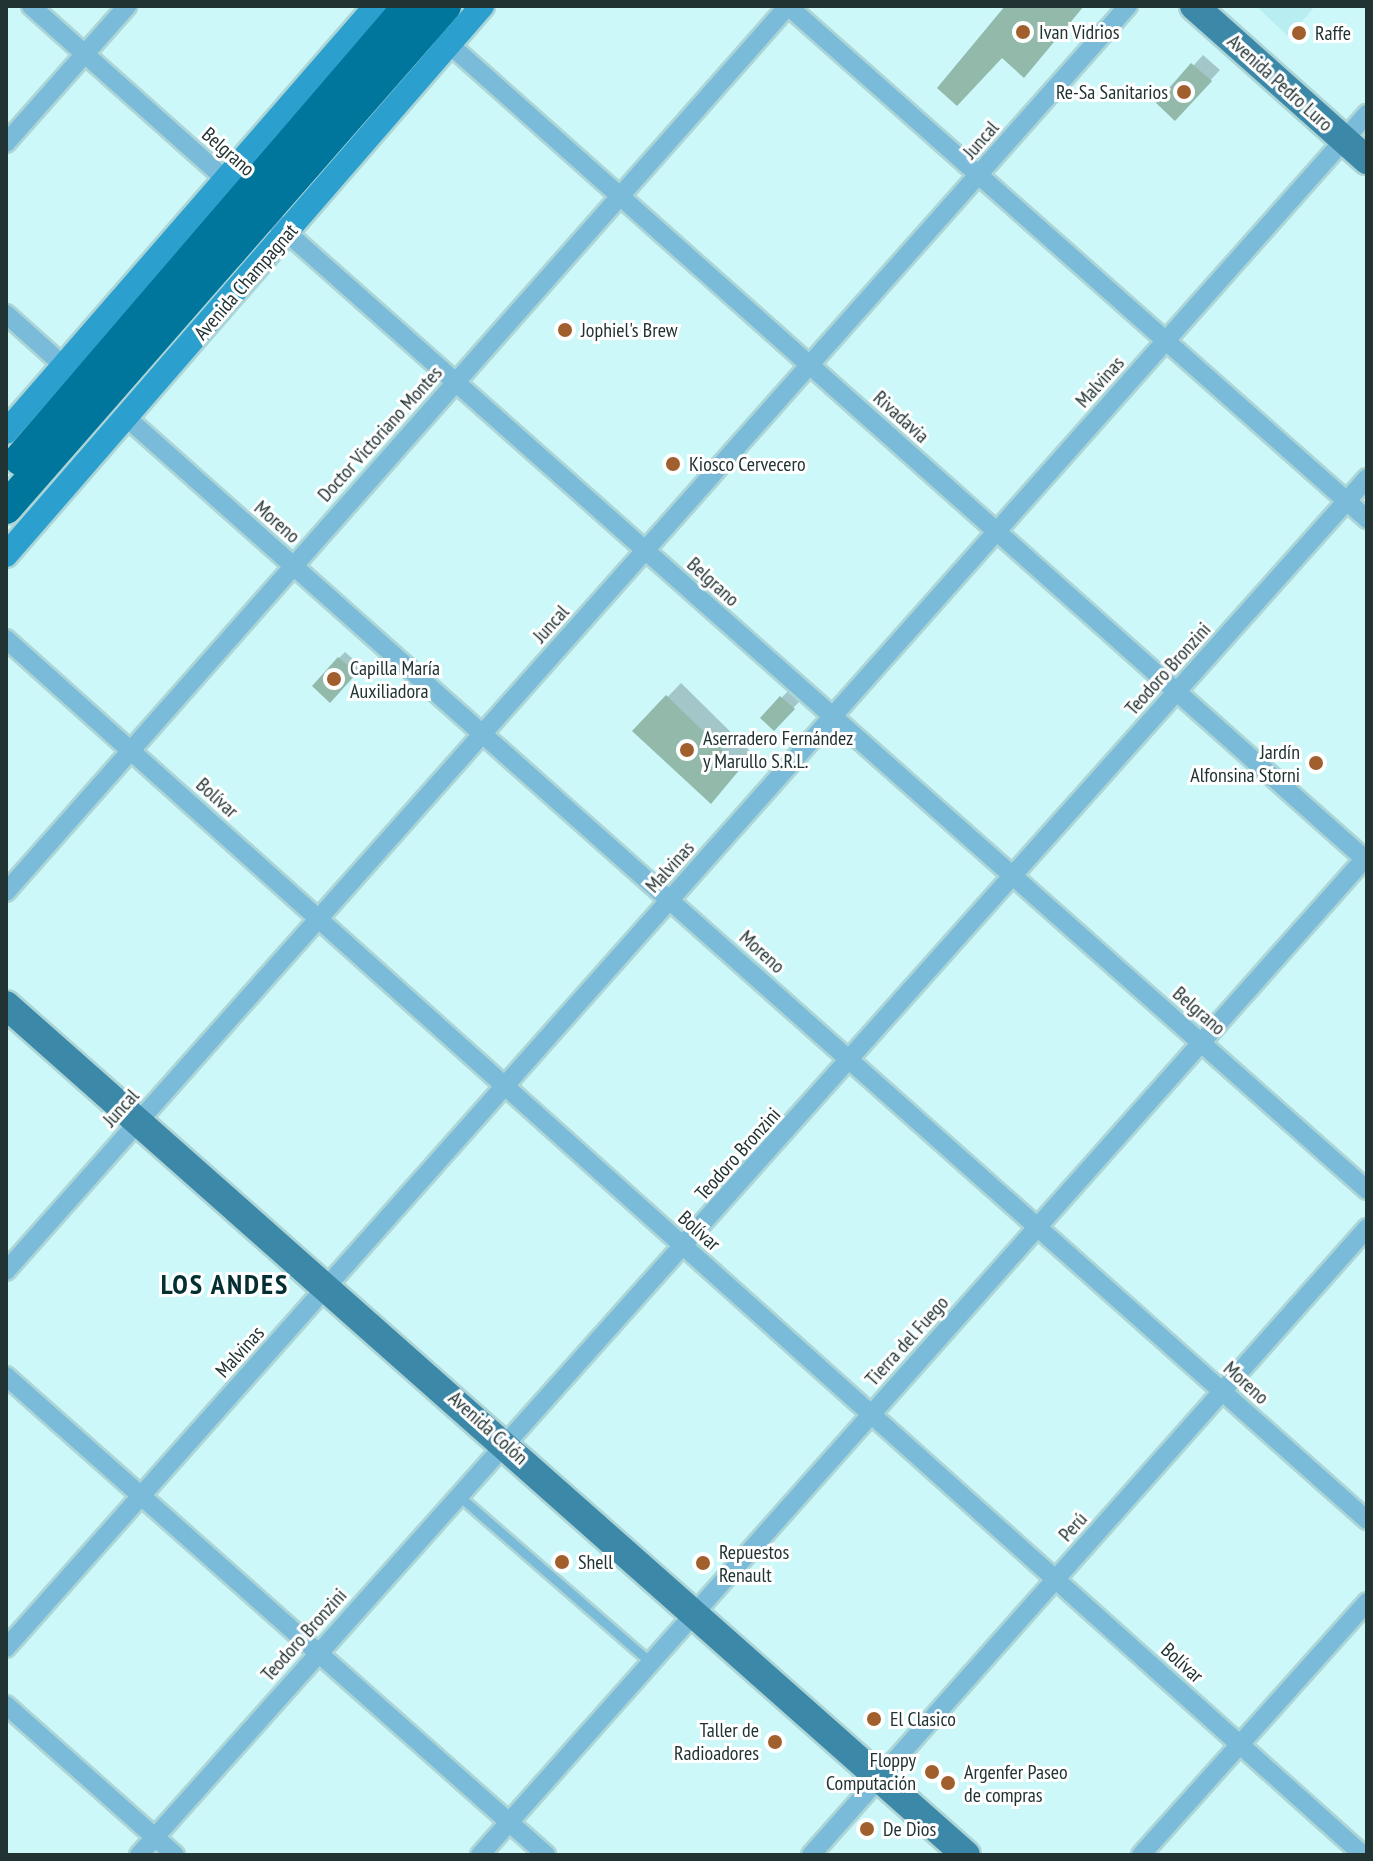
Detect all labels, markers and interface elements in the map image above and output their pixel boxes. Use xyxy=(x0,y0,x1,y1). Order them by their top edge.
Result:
place label: Ivan Vidrios xyxy=(1039,20,1120,44)
place label: Raffe xyxy=(1315,21,1351,45)
marker: Ivan Vidrios xyxy=(1014,23,1032,41)
marker: Raffe xyxy=(1290,24,1308,42)
street label: Avenida Pedro Luro xyxy=(1222,29,1338,137)
place label: Re-Sa Sanitarios xyxy=(1056,80,1168,104)
marker: Re-Sa Sanitarios xyxy=(1175,83,1193,101)
street label: Juncal xyxy=(958,116,1004,164)
street label: Belgrano xyxy=(197,123,259,181)
street label: Avenida Champagnat xyxy=(189,219,303,345)
place label: Jophiel's Brew xyxy=(581,318,678,342)
marker: Jophiel's Brew xyxy=(556,321,574,339)
street label: Malvinas xyxy=(1071,351,1129,413)
street label: Doctor Victoriano Montes xyxy=(313,361,447,507)
street label: Rivadavia xyxy=(868,386,934,448)
place label: Kiosco Cervecero xyxy=(689,452,806,476)
marker: Kiosco Cervecero xyxy=(664,455,682,473)
street label: Moreno xyxy=(249,496,305,548)
street label: Belgrano xyxy=(682,552,744,612)
street label: Juncal xyxy=(528,600,574,648)
street label: Teodoro Bronzini xyxy=(1120,618,1216,720)
place label: Capilla María Auxiliadora xyxy=(350,656,440,703)
marker: Capilla María Auxiliadora xyxy=(325,670,343,688)
place label: Aserradero Fernández y Marullo S.R.L. xyxy=(703,726,853,773)
place label: Jardín Alfonsina Storni xyxy=(1190,740,1300,787)
marker: Aserradero Fernández y Marullo S.R.L. xyxy=(678,741,696,759)
marker: Jardín Alfonsina Storni xyxy=(1307,754,1325,772)
street label: Bolívar xyxy=(191,773,243,823)
street label: Malvinas xyxy=(641,836,699,898)
street label: Moreno xyxy=(734,926,790,978)
street label: Belgrano xyxy=(1168,982,1230,1040)
street label: Juncal xyxy=(98,1084,144,1132)
street label: Teodoro Bronzini xyxy=(690,1103,786,1205)
street label: Bolívar xyxy=(673,1206,725,1256)
district label: LOS ANDES xyxy=(160,1267,290,1301)
street label: Tierra del Fuego xyxy=(860,1291,954,1391)
street label: Malvinas xyxy=(211,1321,269,1383)
street label: Moreno xyxy=(1218,1357,1274,1409)
street label: Avenida Colón xyxy=(443,1386,533,1470)
street label: Perú xyxy=(1054,1508,1092,1546)
place label: Repuestos Renault xyxy=(719,1540,789,1587)
place label: Shell xyxy=(578,1550,613,1574)
marker: Shell xyxy=(553,1553,571,1571)
marker: Repuestos Renault xyxy=(694,1554,712,1572)
street label: Teodoro Bronzini xyxy=(256,1584,352,1686)
street label: Bolívar xyxy=(1156,1638,1208,1688)
place label: El Clasico xyxy=(890,1707,956,1731)
marker: El Clasico xyxy=(865,1710,883,1728)
place label: Taller de Radioadores xyxy=(674,1718,759,1765)
marker: Taller de Radioadores xyxy=(766,1733,784,1751)
place label: Floppy Computación xyxy=(826,1748,916,1795)
place label: Argenfer Paseo de compras xyxy=(964,1760,1068,1807)
marker: Floppy Computación xyxy=(923,1763,941,1781)
marker: Argenfer Paseo de compras xyxy=(939,1774,957,1792)
place label: De Dios xyxy=(883,1817,936,1841)
marker: De Dios xyxy=(858,1820,876,1838)

